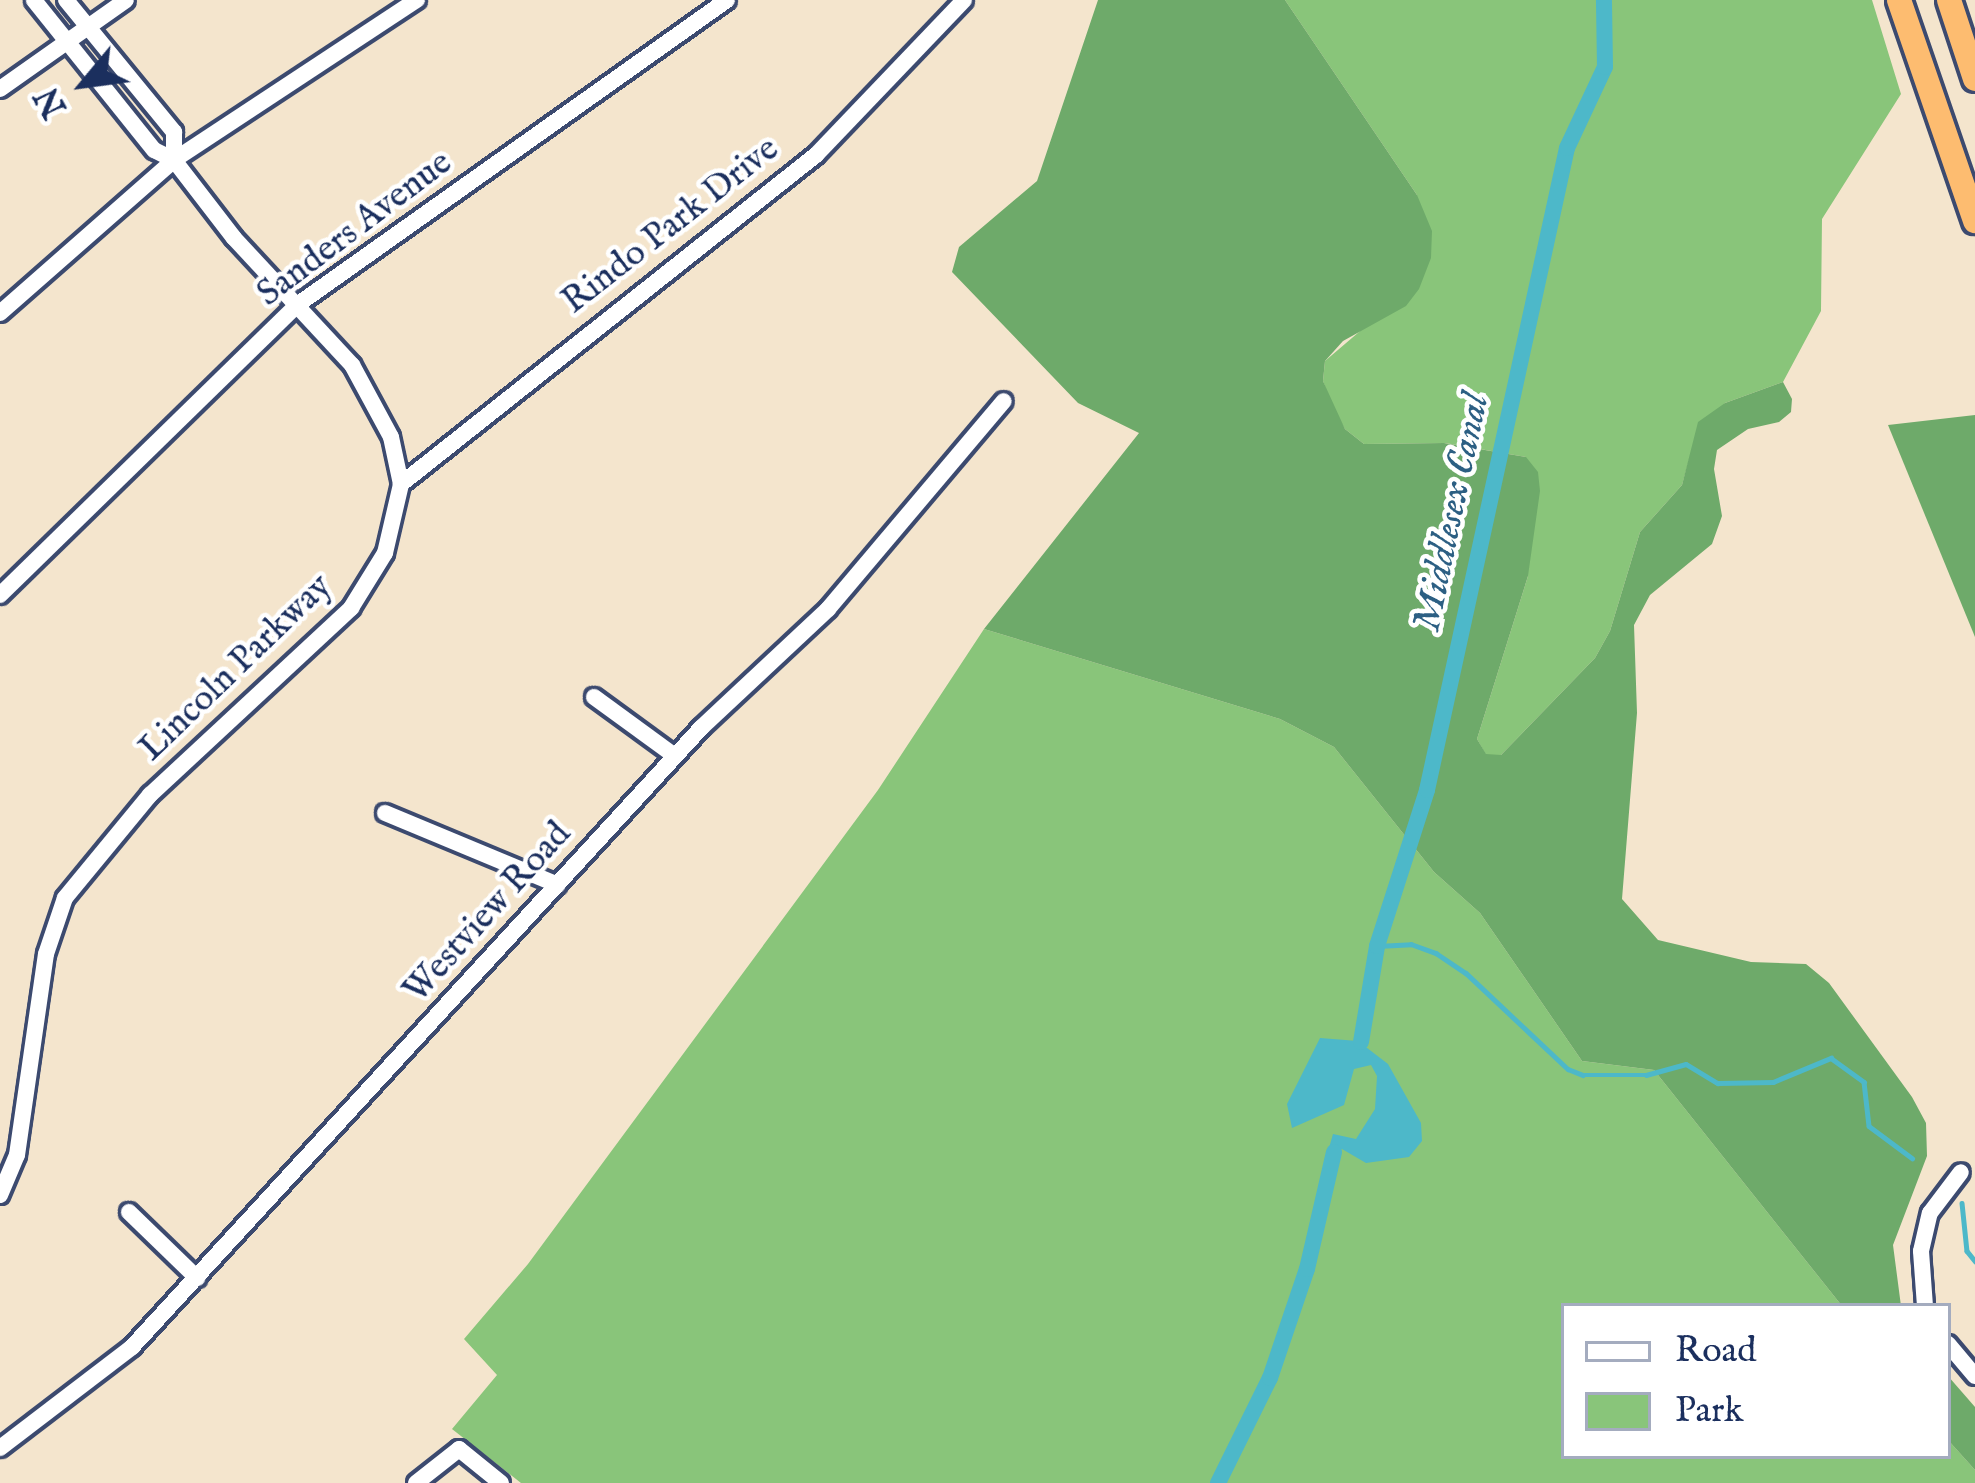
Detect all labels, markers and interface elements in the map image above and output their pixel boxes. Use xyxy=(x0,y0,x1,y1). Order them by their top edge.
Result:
north arrow xyxy=(24,24,144,144)
text: N xyxy=(27,79,78,124)
street label: Rindo Park Drive xyxy=(554,128,788,324)
street label: Sanders Avenue xyxy=(249,142,461,316)
water label: Middlesex Canal xyxy=(1405,390,1501,636)
street label: Lincoln Parkway xyxy=(131,565,341,771)
street label: Westview Road xyxy=(395,813,581,1013)
legend xyxy=(1561,1303,1951,1459)
text: Road xyxy=(1675,1328,1756,1374)
text: Park xyxy=(1675,1388,1743,1434)

